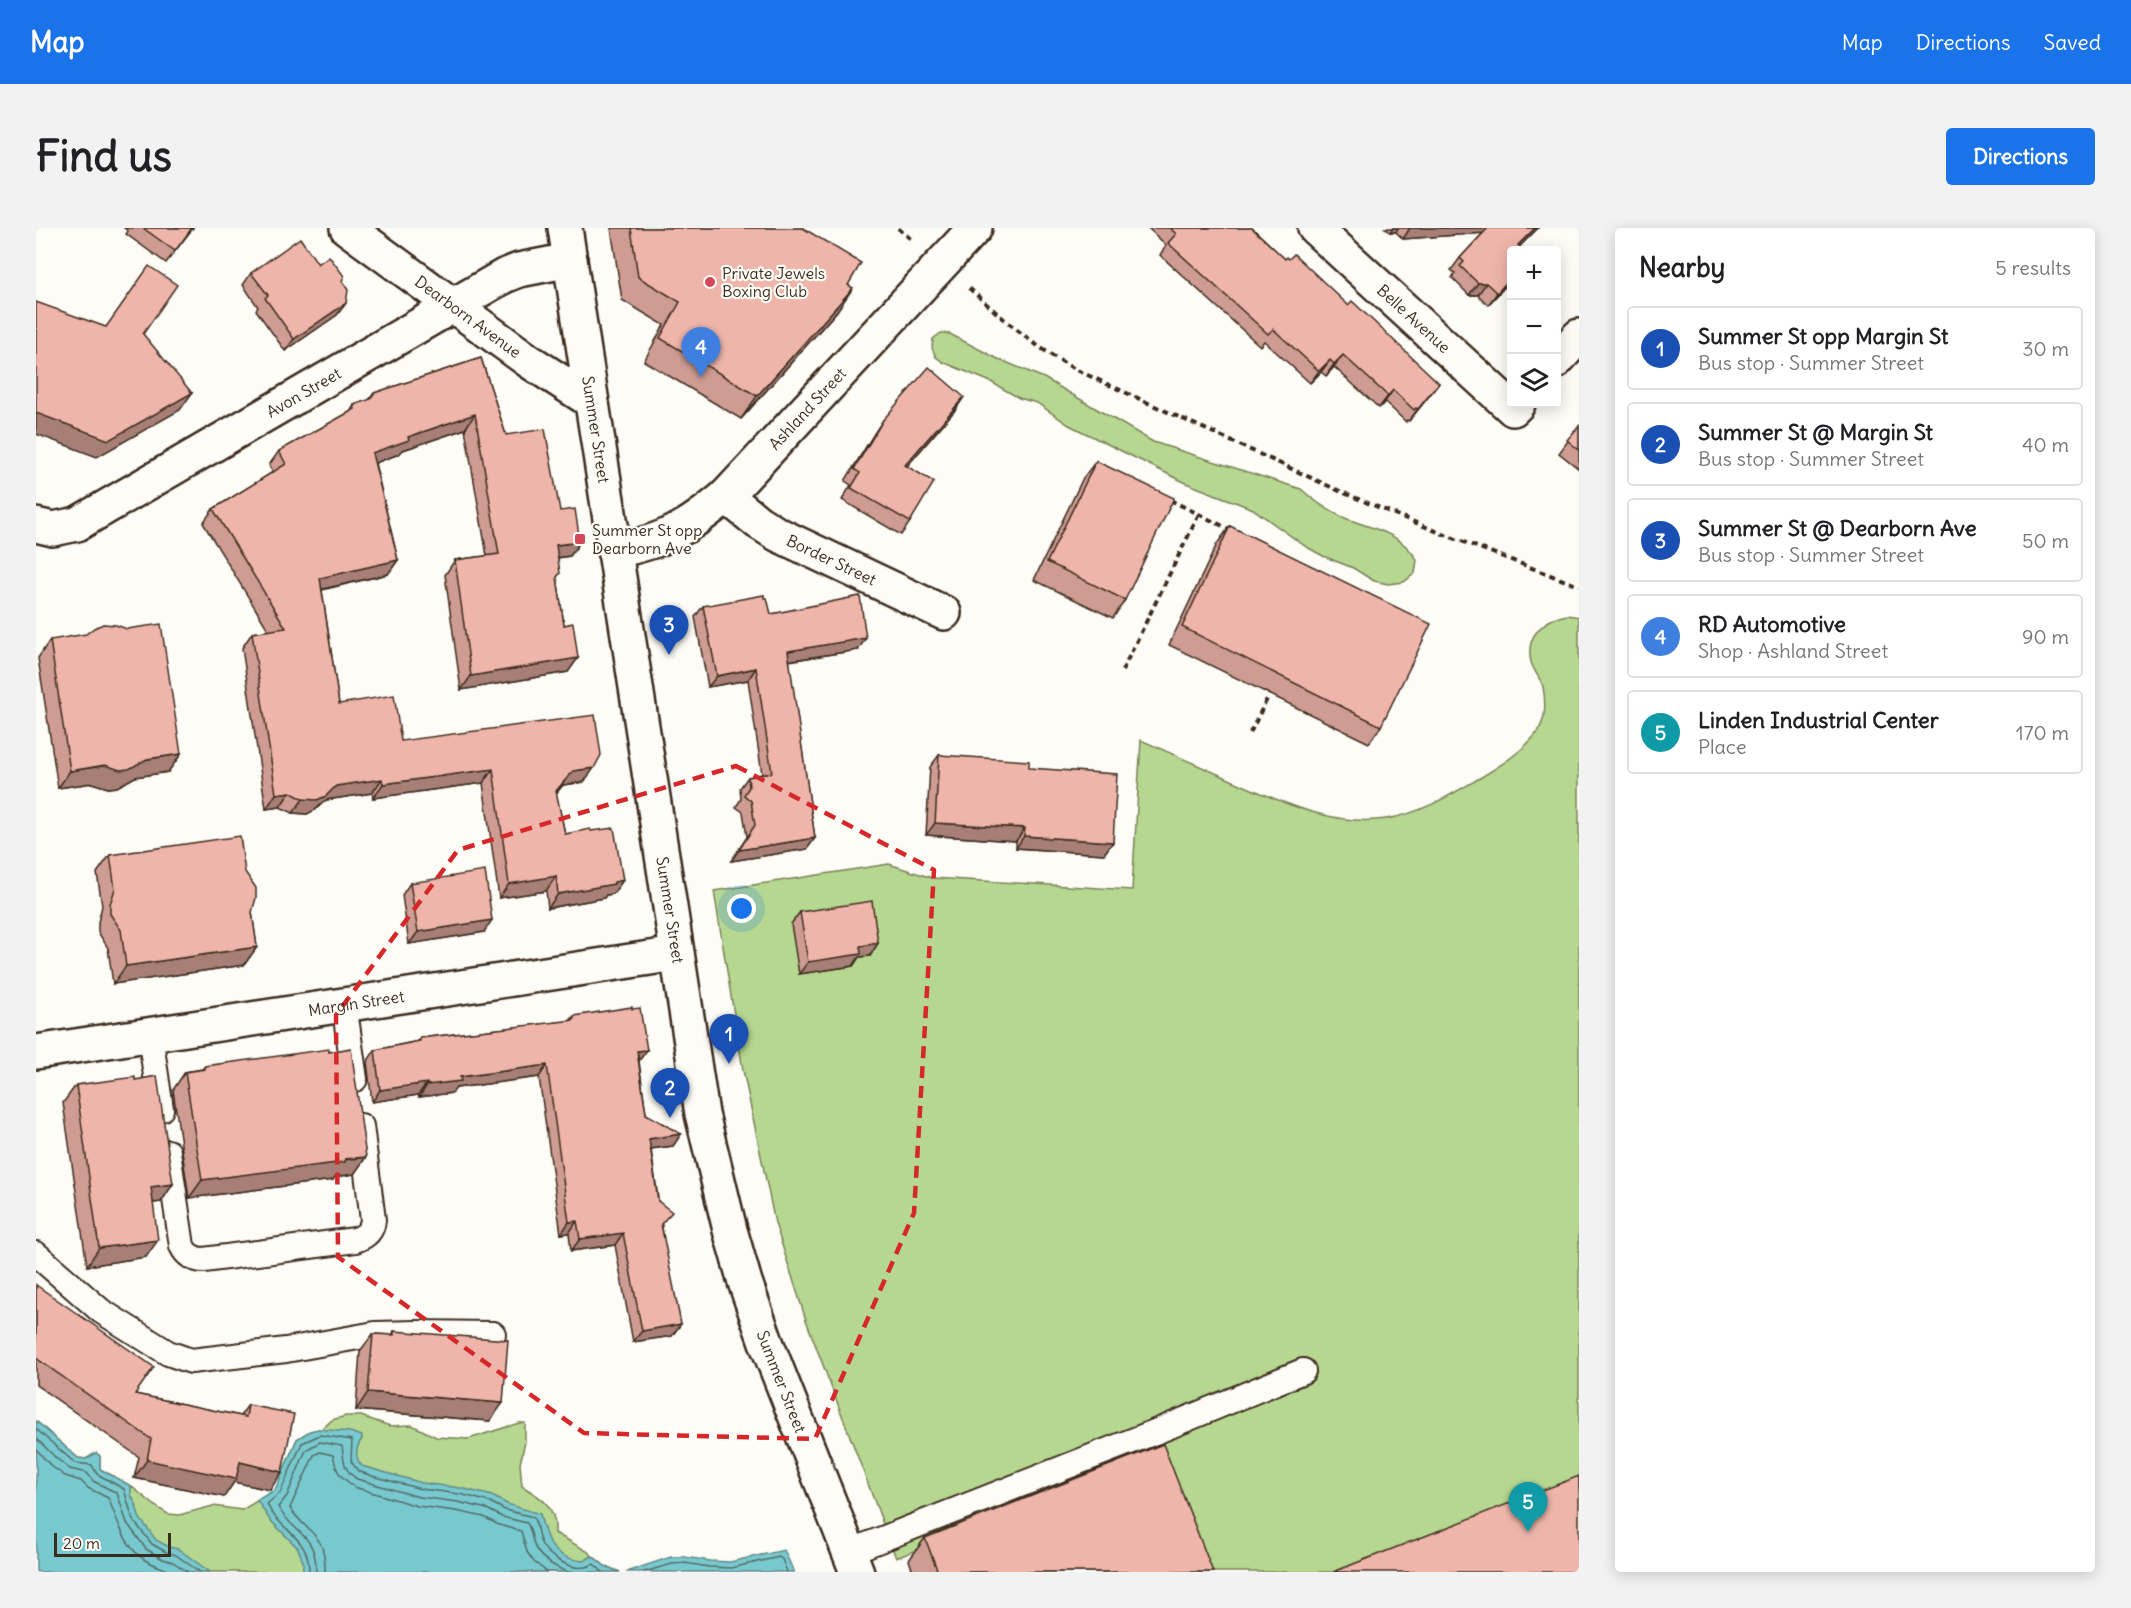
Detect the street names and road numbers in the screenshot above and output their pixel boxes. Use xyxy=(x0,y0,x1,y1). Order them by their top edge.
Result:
street label: Dearborn Avenue xyxy=(411,271,525,362)
street label: Belle Avenue xyxy=(1373,280,1455,357)
street label: Avon Street xyxy=(263,363,345,422)
street label: Ashland Street xyxy=(764,363,851,454)
street label: Summer Street xyxy=(578,375,614,485)
street label: Border Street xyxy=(783,530,880,590)
street label: Summer Street xyxy=(652,855,689,965)
street label: Margin Street xyxy=(307,986,406,1020)
street label: Summer Street xyxy=(753,1328,811,1436)

